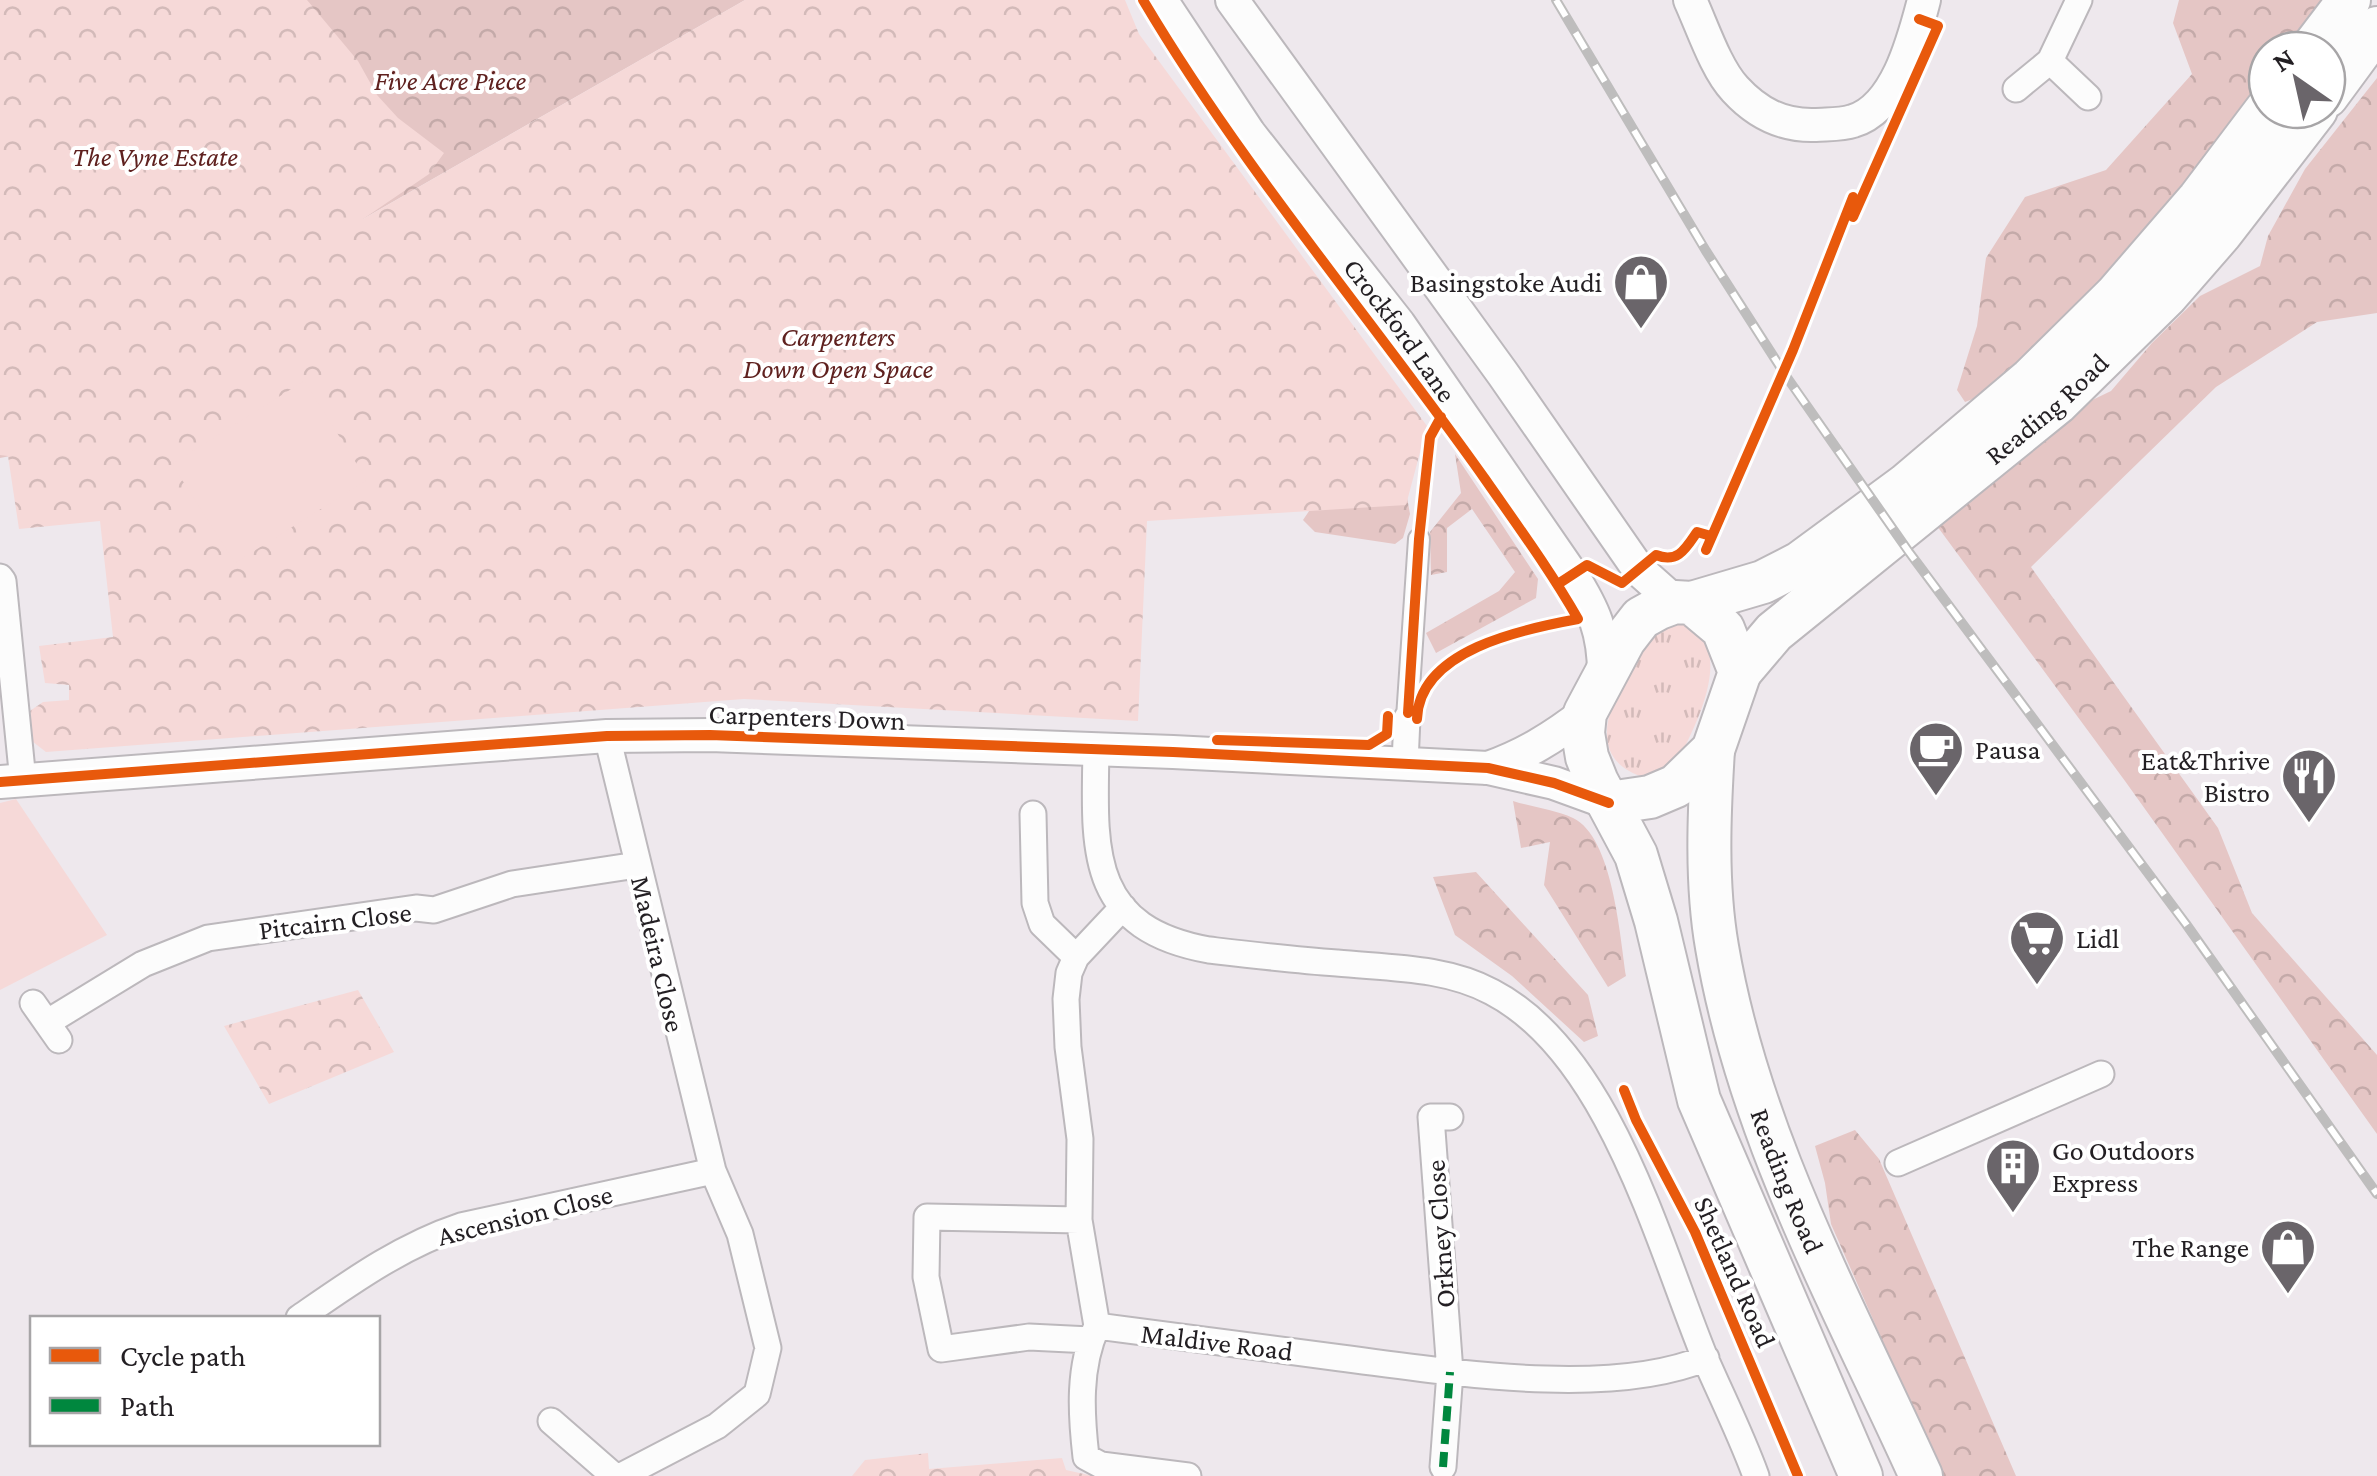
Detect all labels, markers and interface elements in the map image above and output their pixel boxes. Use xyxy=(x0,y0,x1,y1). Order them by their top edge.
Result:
north arrow xyxy=(2247,30,2347,130)
text: N xyxy=(2267,41,2300,78)
park label: Five Acre Piece xyxy=(374,65,527,96)
park label: The Vyne Estate xyxy=(72,141,238,172)
street label: Crockford Lane xyxy=(1338,252,1463,408)
shop icon: Basingstoke Audi xyxy=(1611,252,1671,331)
place label: Basingstoke Audi xyxy=(1410,267,1602,298)
park label: Carpenters Down Open Space xyxy=(743,321,933,384)
street label: Reading Road xyxy=(1979,346,2114,470)
street label: Carpenters Down xyxy=(708,698,906,736)
cafe icon: Pausa xyxy=(1906,719,1966,798)
place label: Pausa xyxy=(1975,734,2040,765)
place label: Eat&Thrive Bistro xyxy=(2141,745,2270,808)
restaurant icon: Eat&Thrive Bistro xyxy=(2279,746,2339,825)
street label: Madeira Close xyxy=(625,873,691,1035)
street label: Pitcairn Close xyxy=(257,896,413,946)
supermarket icon: Lidl xyxy=(2007,908,2067,987)
place label: Lidl xyxy=(2076,923,2119,954)
street label: Reading Road xyxy=(1745,1104,1831,1258)
place label: Go Outdoors Express xyxy=(2052,1135,2195,1198)
building icon: Go Outdoors Express xyxy=(1983,1136,2043,1215)
street label: Orkney Close xyxy=(1419,1159,1461,1309)
street label: Ascension Close xyxy=(434,1178,616,1252)
street label: Shetland Road xyxy=(1688,1192,1782,1352)
shop icon: The Range xyxy=(2258,1217,2318,1296)
place label: The Range xyxy=(2132,1232,2249,1263)
legend xyxy=(30,1316,380,1446)
street label: Maldive Road xyxy=(1139,1317,1295,1367)
text: Cycle path xyxy=(120,1339,246,1373)
text: Path xyxy=(120,1389,175,1422)

